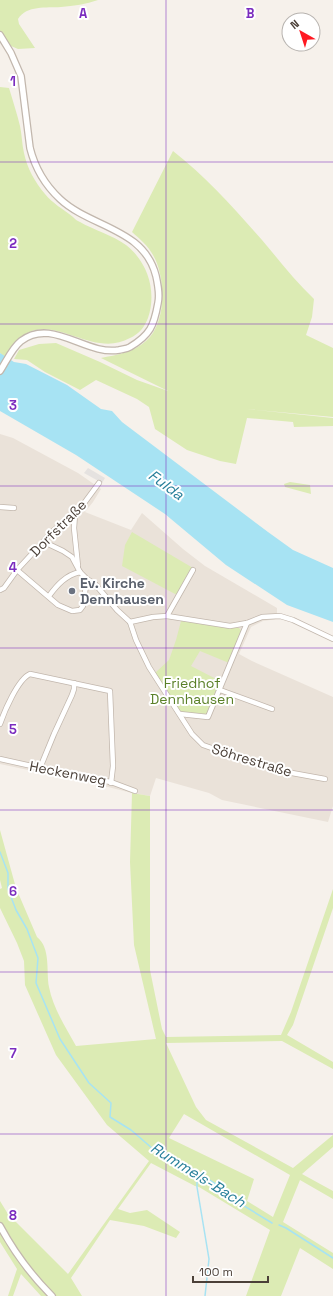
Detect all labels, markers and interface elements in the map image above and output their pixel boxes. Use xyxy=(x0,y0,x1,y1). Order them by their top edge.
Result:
text: A xyxy=(79,5,88,22)
text: B xyxy=(246,5,255,22)
north arrow xyxy=(281,12,321,52)
text: N xyxy=(287,16,302,32)
text: 1 xyxy=(10,73,16,90)
text: 2 xyxy=(9,235,17,252)
text: 3 xyxy=(9,397,17,414)
water label: Fulda xyxy=(145,465,188,504)
street label: Dorfstraße xyxy=(26,496,90,560)
text: 4 xyxy=(9,559,17,576)
place label: Ev. Kirche Dennhausen xyxy=(80,574,164,608)
marker: Ev. Kirche Dennhausen xyxy=(67,586,77,596)
park label: Friedhof Dennhausen xyxy=(150,674,234,708)
text: 5 xyxy=(9,721,17,738)
street label: Söhrestraße xyxy=(210,739,294,781)
street label: Heckenweg xyxy=(28,757,108,789)
text: 6 xyxy=(9,883,17,900)
text: 7 xyxy=(9,1045,17,1062)
water label: Rummels-Bach xyxy=(147,1138,250,1212)
text: 8 xyxy=(9,1207,17,1224)
scale bar xyxy=(193,1258,268,1284)
text: 100 m xyxy=(199,1264,233,1280)

